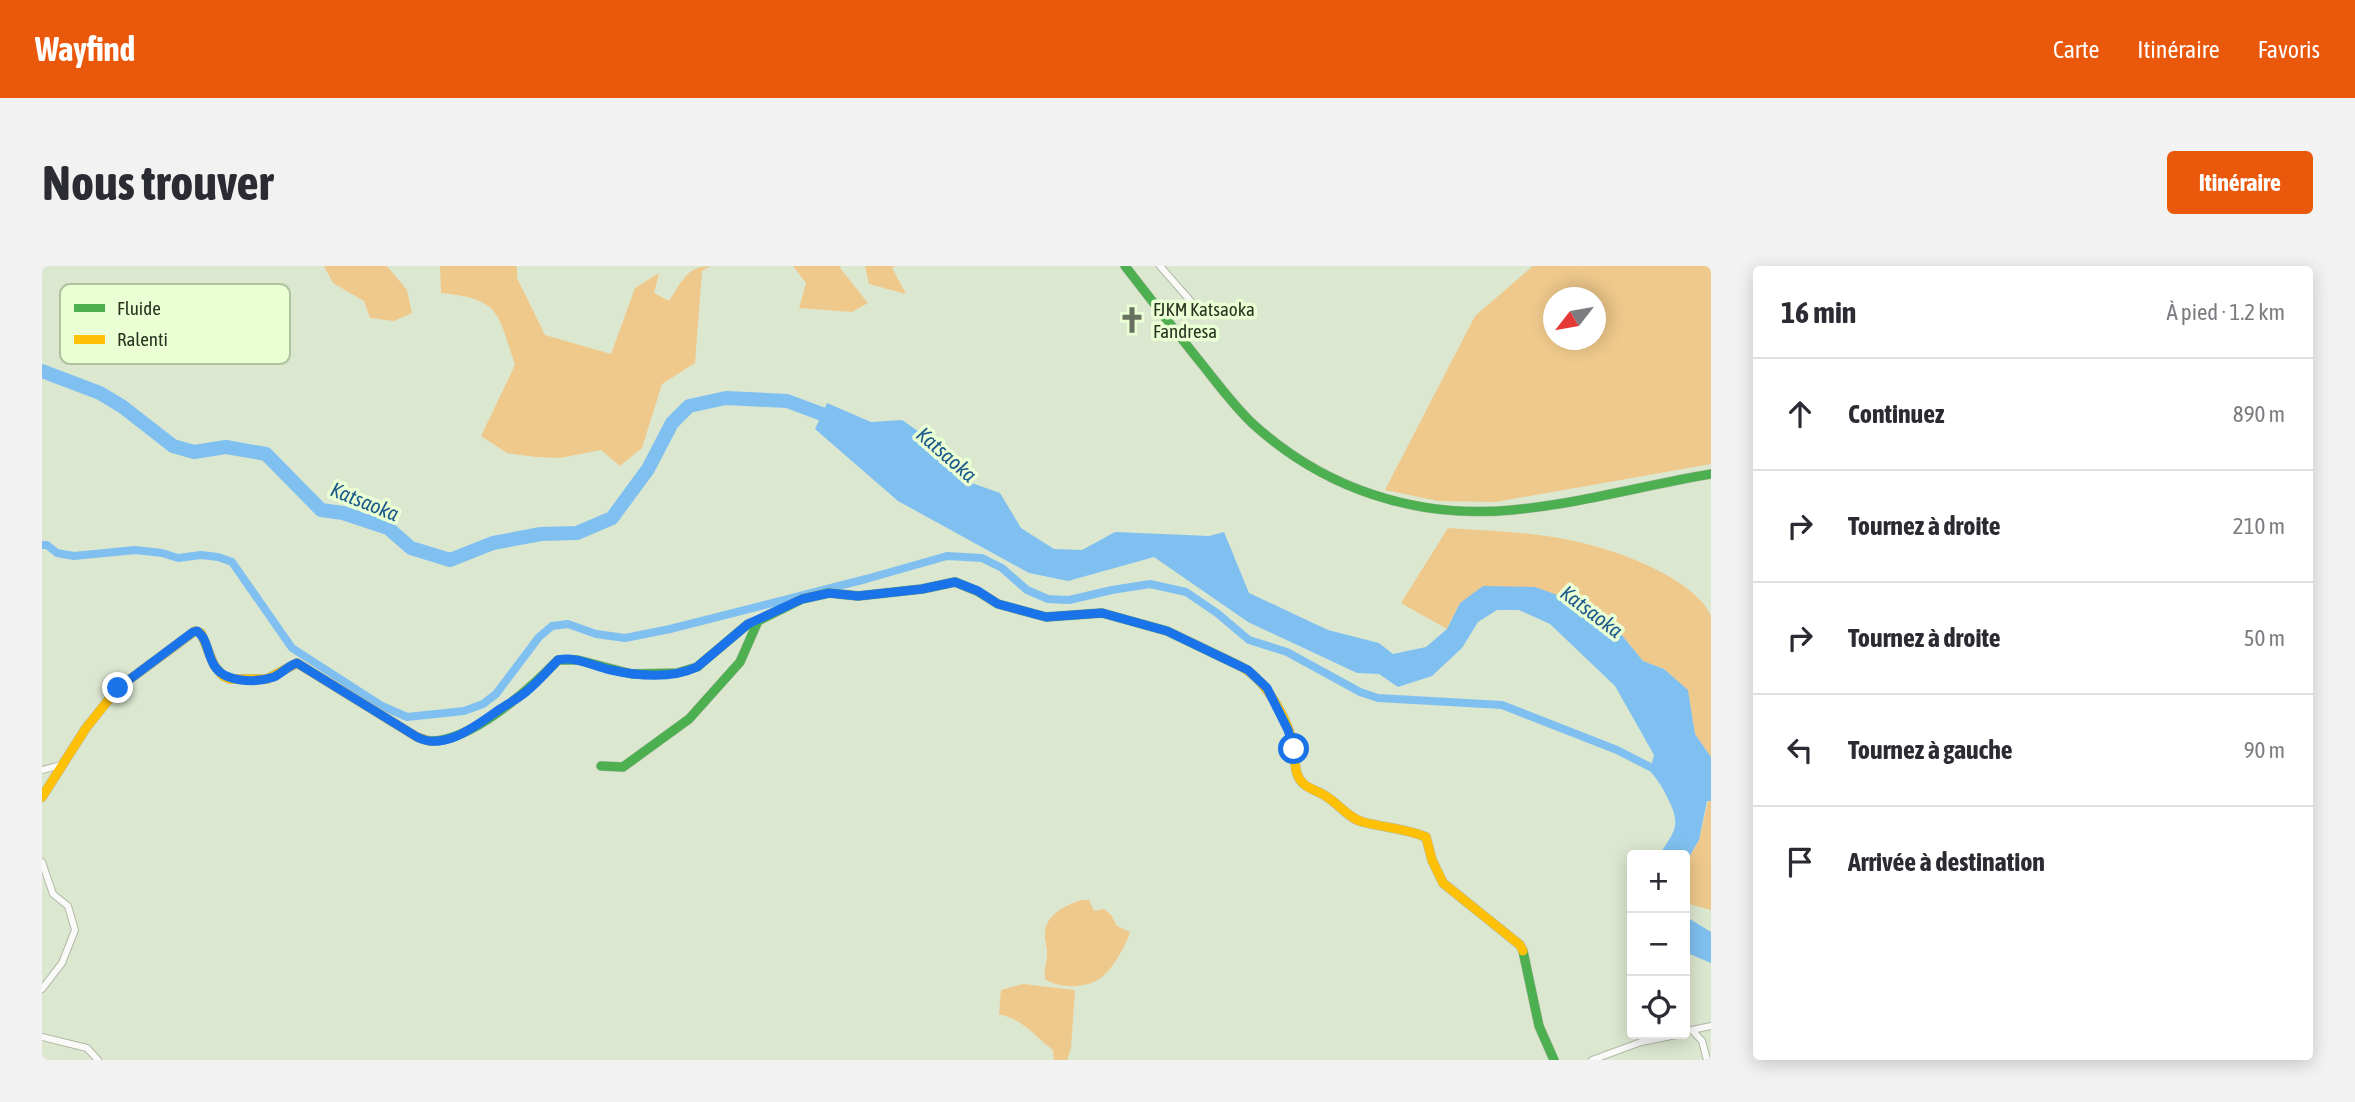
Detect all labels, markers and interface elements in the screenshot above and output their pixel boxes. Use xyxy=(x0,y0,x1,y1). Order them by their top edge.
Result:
text: Wayfind xyxy=(35,30,135,68)
text: Carte xyxy=(2053,36,2099,63)
text: Itinéraire xyxy=(2137,36,2220,63)
text: Favoris xyxy=(2258,36,2320,63)
button: Itinéraire xyxy=(2167,151,2313,214)
text: Nous trouver xyxy=(42,154,273,210)
legend xyxy=(60,284,290,364)
north arrow xyxy=(1543,287,1606,350)
text: 16 min xyxy=(1781,295,1856,329)
text: Fluide xyxy=(117,297,161,319)
place label: FJKM Katsaoka Fandresa xyxy=(1153,298,1255,342)
text: À pied · 1.2 km xyxy=(2166,299,2285,325)
church icon: FJKM Katsaoka Fandresa xyxy=(1117,305,1147,335)
text: Ralenti xyxy=(117,328,168,350)
icon: ahead xyxy=(1781,395,1819,433)
text: Continuez xyxy=(1848,399,1944,429)
text: 890 m xyxy=(2233,401,2285,427)
water label: Katsaoka xyxy=(912,422,982,487)
water label: Katsaoka xyxy=(327,477,403,526)
icon: right xyxy=(1781,507,1819,545)
text: Tournez à droite xyxy=(1848,511,2001,541)
text: 210 m xyxy=(2233,513,2285,539)
water label: Katsaoka xyxy=(1556,580,1628,642)
icon: right xyxy=(1781,619,1819,657)
text: Tournez à droite xyxy=(1848,623,2001,653)
text: 50 m xyxy=(2244,625,2285,651)
route end xyxy=(102,672,133,703)
icon: left xyxy=(1781,731,1819,769)
route start xyxy=(1278,733,1309,764)
text: Tournez à gauche xyxy=(1848,735,2013,765)
text: 90 m xyxy=(2244,737,2285,763)
icon: arrive xyxy=(1781,843,1819,881)
text: Arrivée à destination xyxy=(1848,847,2045,877)
map controls xyxy=(1627,850,1690,1039)
button: + xyxy=(1627,850,1690,913)
button: − xyxy=(1627,913,1690,976)
button: locate xyxy=(1627,976,1690,1039)

